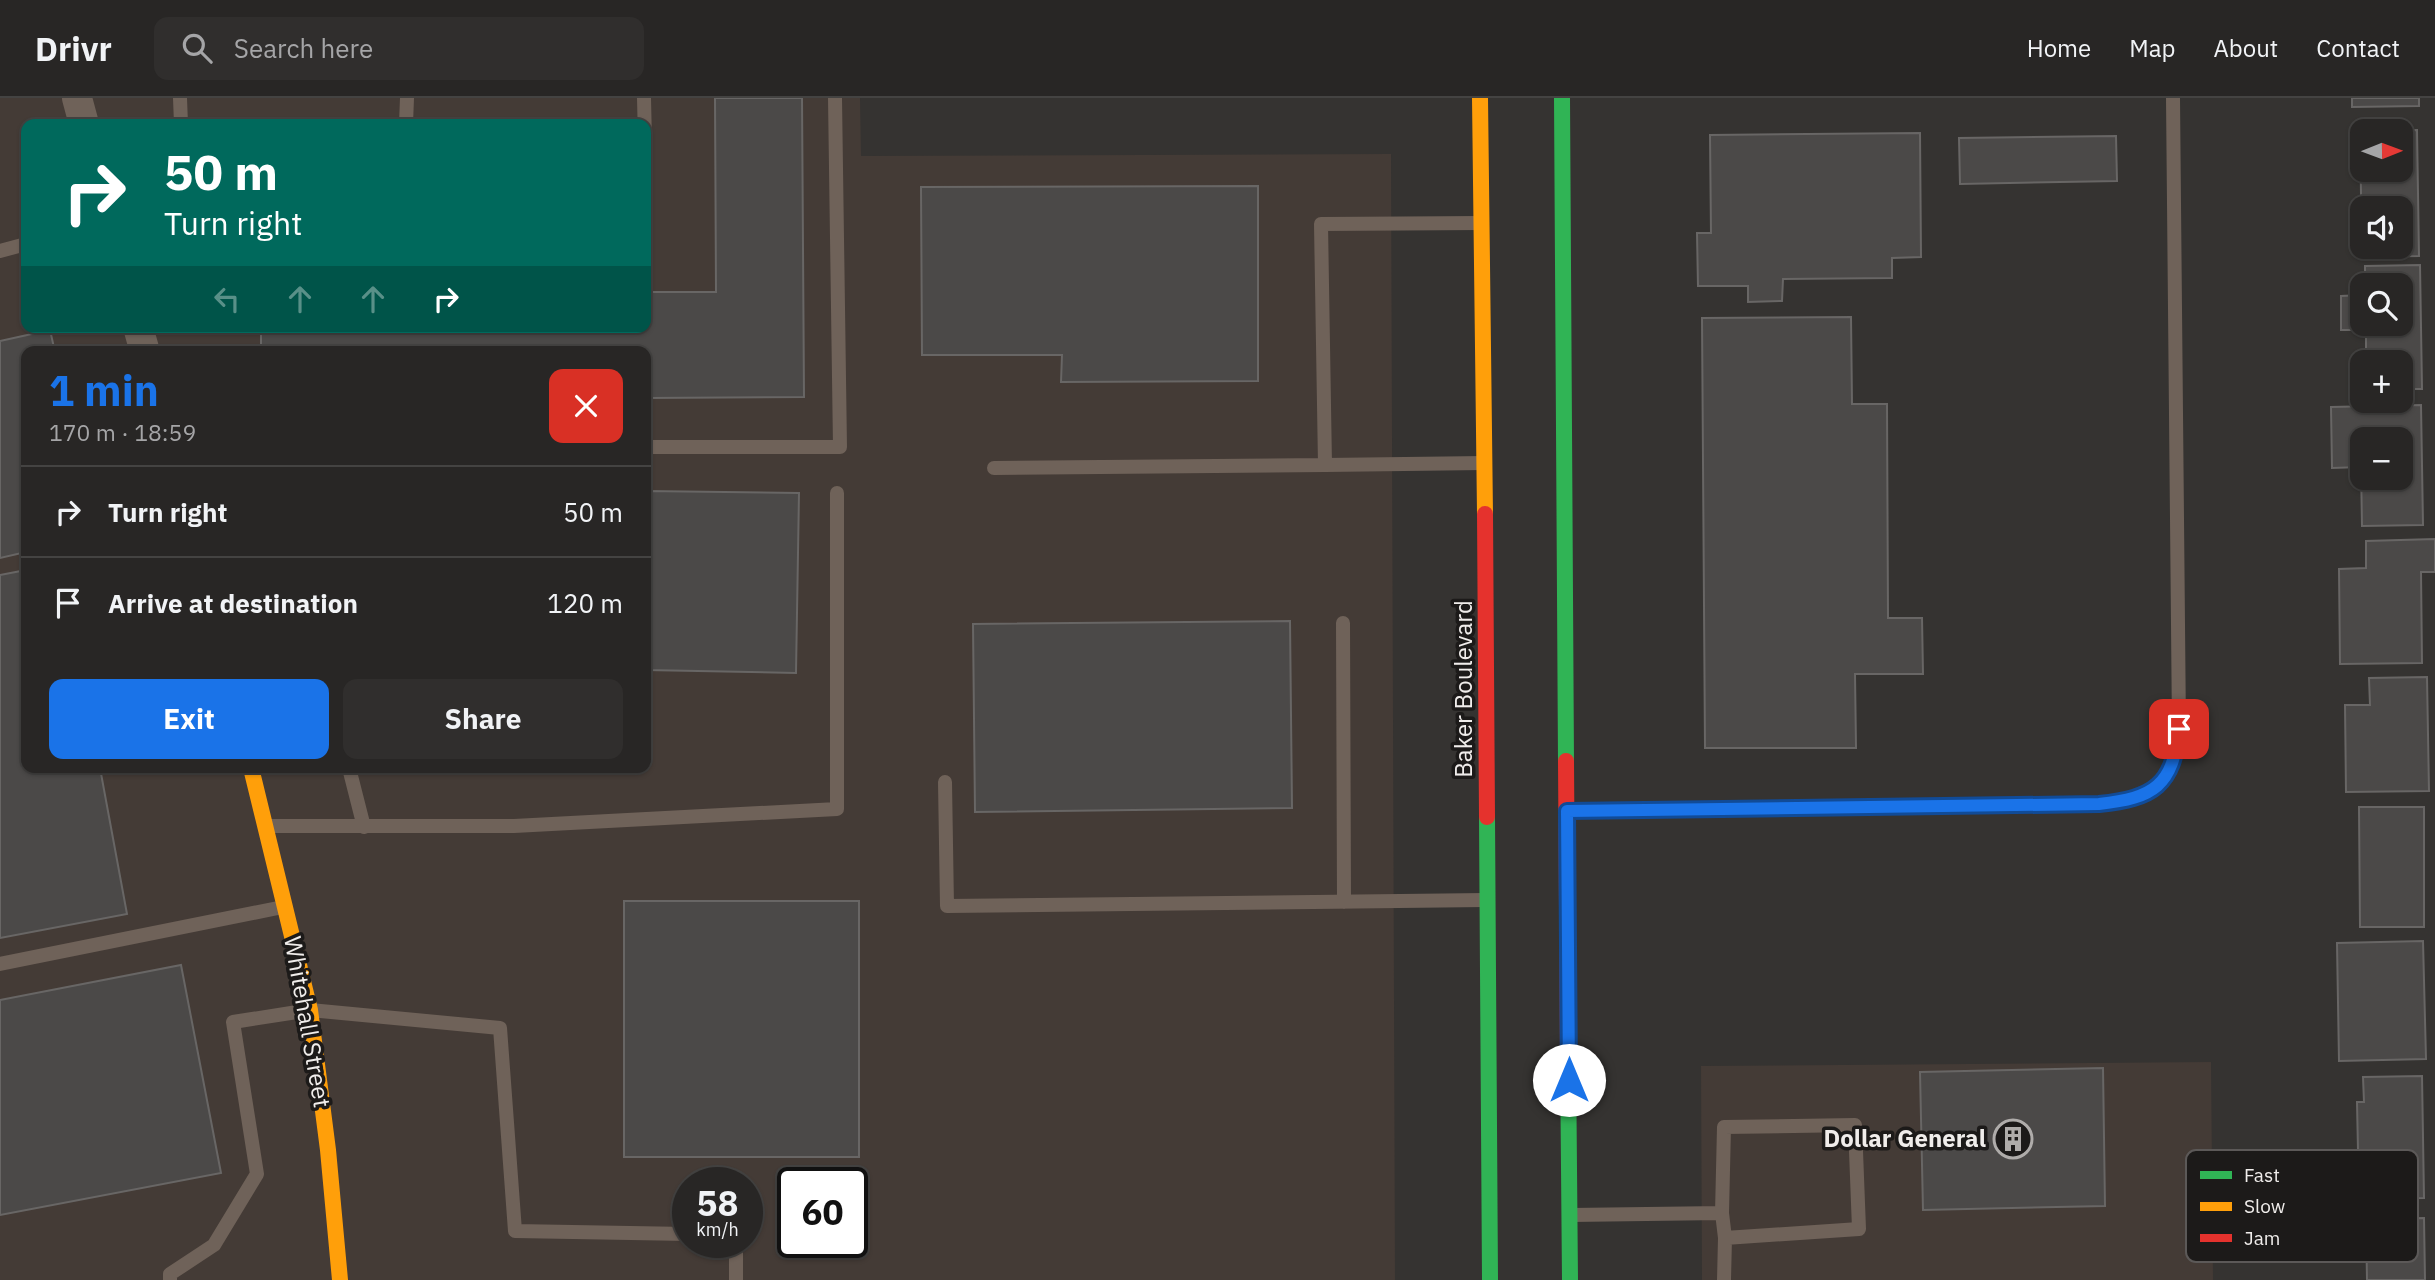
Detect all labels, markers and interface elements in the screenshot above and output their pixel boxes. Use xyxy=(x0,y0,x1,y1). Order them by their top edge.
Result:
search box xyxy=(154,17,644,80)
text: Drivr xyxy=(35,27,112,70)
icon: search xyxy=(178,29,216,67)
text: Search here xyxy=(234,31,373,65)
text: Home xyxy=(2027,32,2091,64)
text: Map xyxy=(2129,32,2175,64)
text: About xyxy=(2213,32,2278,64)
text: Contact xyxy=(2316,32,2400,64)
north arrow xyxy=(2350,119,2413,182)
map controls xyxy=(2350,119,2413,490)
text: 50 m xyxy=(164,140,278,203)
icon: right xyxy=(49,147,140,238)
button: sound xyxy=(2350,196,2413,259)
text: Turn right xyxy=(164,202,302,244)
button: search xyxy=(2350,273,2413,336)
icon: left xyxy=(208,280,246,318)
icon: ahead xyxy=(281,280,319,318)
icon: ahead xyxy=(354,280,392,318)
icon: right xyxy=(427,280,465,318)
button: + xyxy=(2350,350,2413,413)
text: 1 min xyxy=(49,363,159,418)
button: close xyxy=(549,369,623,443)
text: 170 m · 18:59 xyxy=(49,417,196,447)
button: − xyxy=(2350,427,2413,490)
icon: right xyxy=(49,493,87,531)
text: Turn right xyxy=(108,495,227,529)
text: 50 m xyxy=(563,495,623,529)
icon: arrive xyxy=(49,584,87,622)
text: Arrive at destination xyxy=(108,586,358,620)
text: 120 m xyxy=(547,586,623,620)
street label: Baker Boulevard xyxy=(1447,600,1479,778)
button: Exit xyxy=(49,679,329,759)
button: Share xyxy=(343,679,623,759)
pin xyxy=(2149,699,2209,759)
icon: arrive xyxy=(2160,710,2198,748)
street label: Whitehall Street xyxy=(277,934,339,1110)
position arrow xyxy=(1532,1043,1606,1117)
building icon: Dollar General xyxy=(1992,1118,2034,1160)
place label: Dollar General xyxy=(1824,1122,1986,1154)
legend xyxy=(2186,1150,2418,1262)
text: Fast xyxy=(2244,1163,2280,1187)
speed limit sign: 60 xyxy=(777,1167,868,1258)
text: 58 xyxy=(696,1180,739,1226)
text: Slow xyxy=(2244,1194,2285,1218)
text: km/h xyxy=(696,1218,739,1241)
text: Jam xyxy=(2244,1226,2280,1250)

